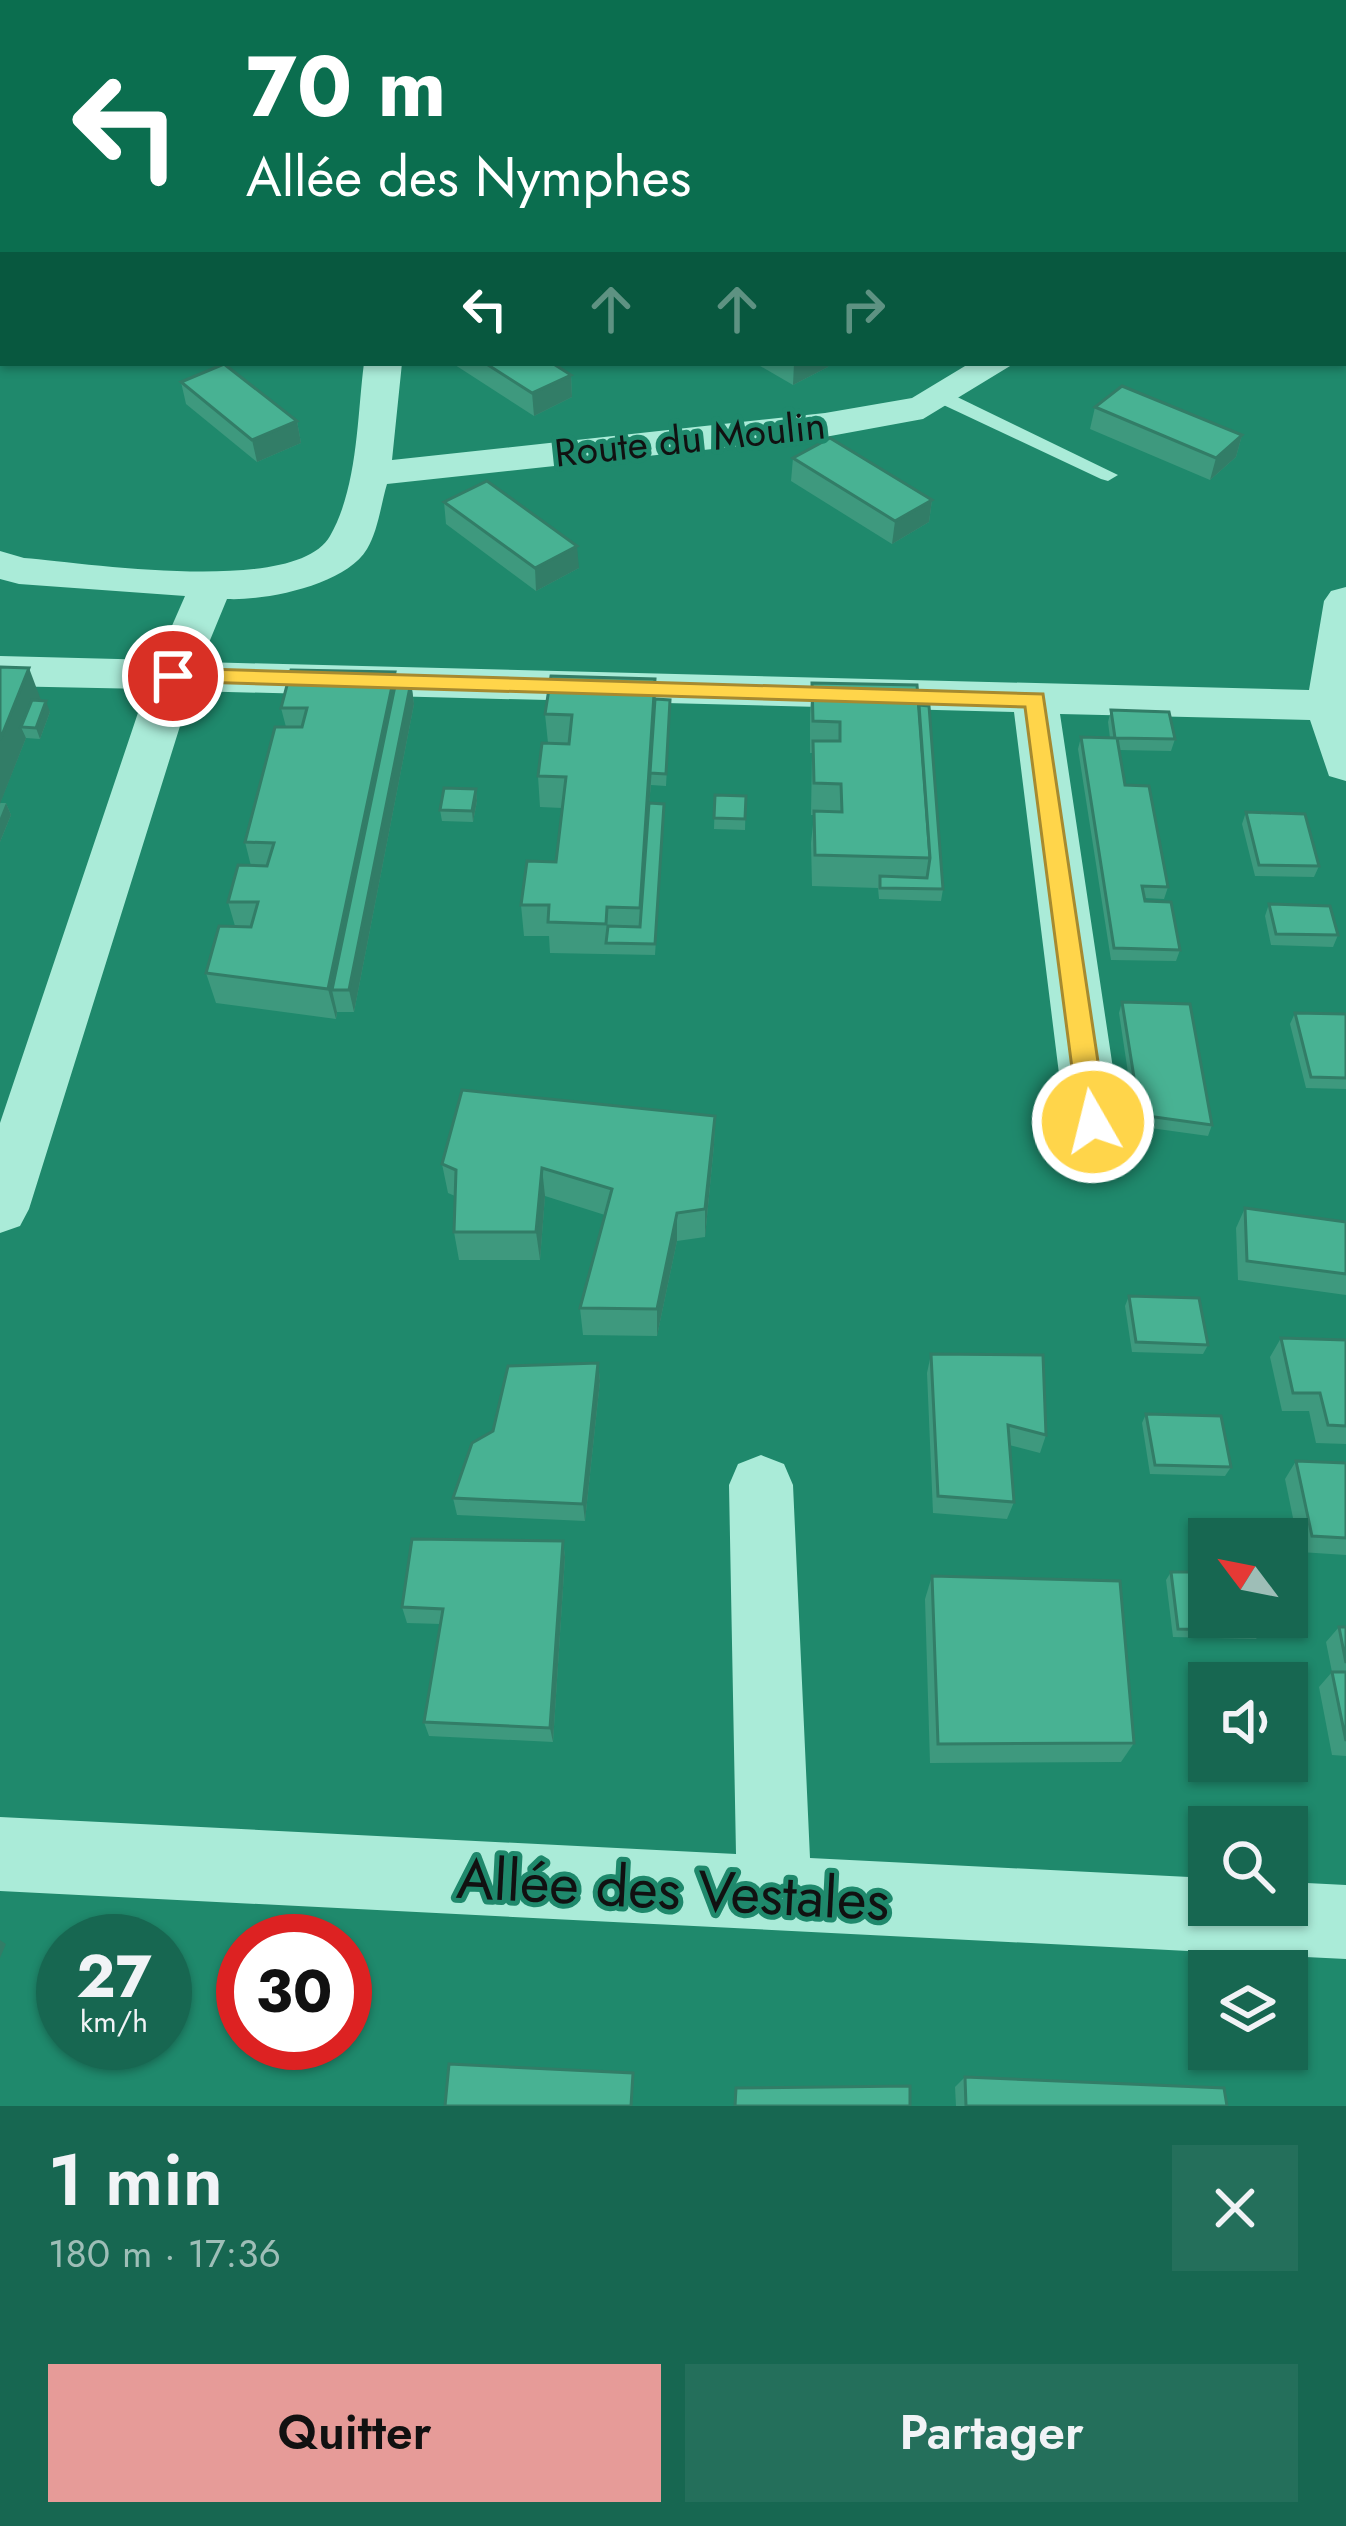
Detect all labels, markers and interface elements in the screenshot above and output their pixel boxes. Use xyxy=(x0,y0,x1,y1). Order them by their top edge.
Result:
text: 70 m xyxy=(246,26,446,148)
icon: left xyxy=(48,48,204,204)
text: Allée des Nymphes xyxy=(246,138,691,216)
icon: left xyxy=(452,276,518,342)
icon: ahead xyxy=(578,276,644,342)
icon: ahead xyxy=(704,276,770,342)
icon: right xyxy=(830,276,896,342)
street label: Route du Moulin xyxy=(552,396,828,482)
pin xyxy=(122,625,224,727)
icon: arrive xyxy=(140,643,206,709)
position arrow xyxy=(1030,1059,1156,1185)
north arrow xyxy=(1188,1518,1308,1638)
map controls xyxy=(1188,1518,1308,2070)
button: sound xyxy=(1188,1662,1308,1782)
button: search xyxy=(1188,1806,1308,1926)
street label: Allée des Vestales xyxy=(454,1837,892,1941)
speed limit sign: 30 xyxy=(216,1914,372,2070)
text: 27 xyxy=(76,1933,152,2020)
button: layers xyxy=(1188,1950,1308,2070)
text: km/h xyxy=(80,2000,148,2043)
text: 1 min xyxy=(48,2128,223,2232)
button: close xyxy=(1172,2145,1298,2271)
text: 180 m · 17:36 xyxy=(48,2225,281,2282)
button: Quitter xyxy=(48,2364,661,2502)
button: Partager xyxy=(685,2364,1298,2502)

